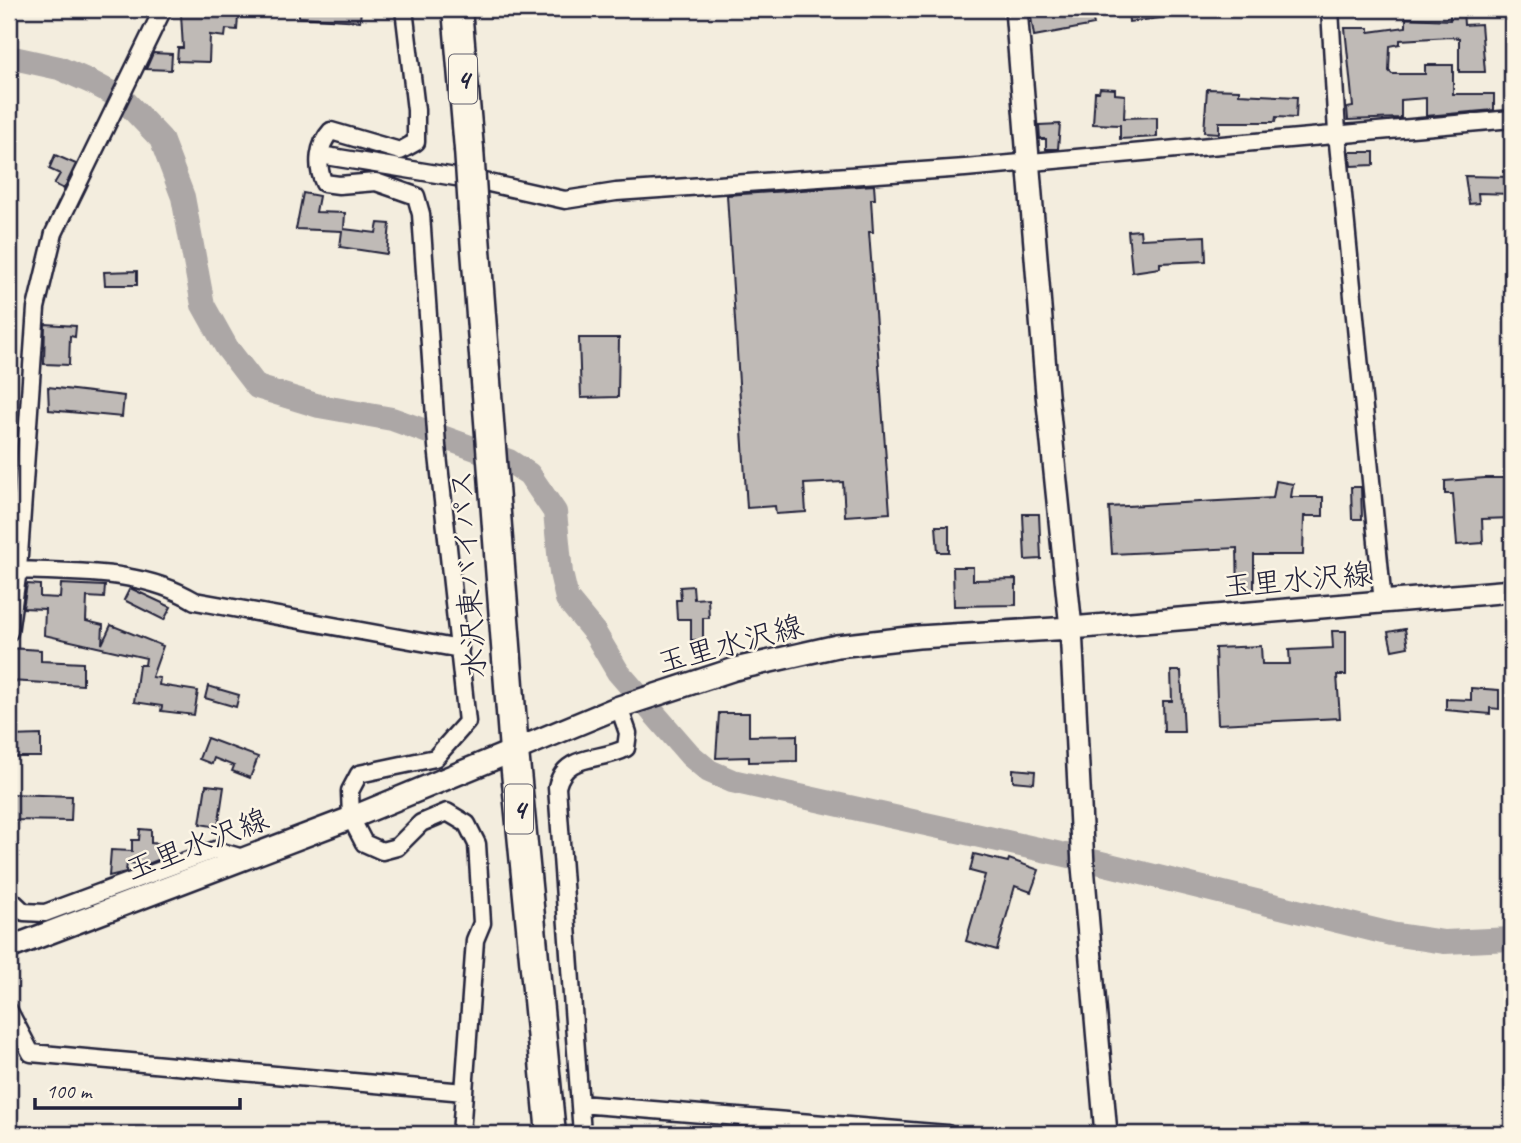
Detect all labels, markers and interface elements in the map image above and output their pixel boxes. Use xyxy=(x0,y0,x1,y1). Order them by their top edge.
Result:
road number: 4 xyxy=(449,55,477,104)
street label: 水沢東バイパス xyxy=(442,468,494,680)
street label: 玉里水沢線 xyxy=(1221,555,1373,605)
street label: 玉里水沢線 xyxy=(653,606,807,682)
road number: 4 xyxy=(505,784,533,834)
street label: 玉里水沢線 xyxy=(120,799,274,889)
scale bar xyxy=(35,1066,240,1110)
text: 100 m xyxy=(46,1078,93,1104)

